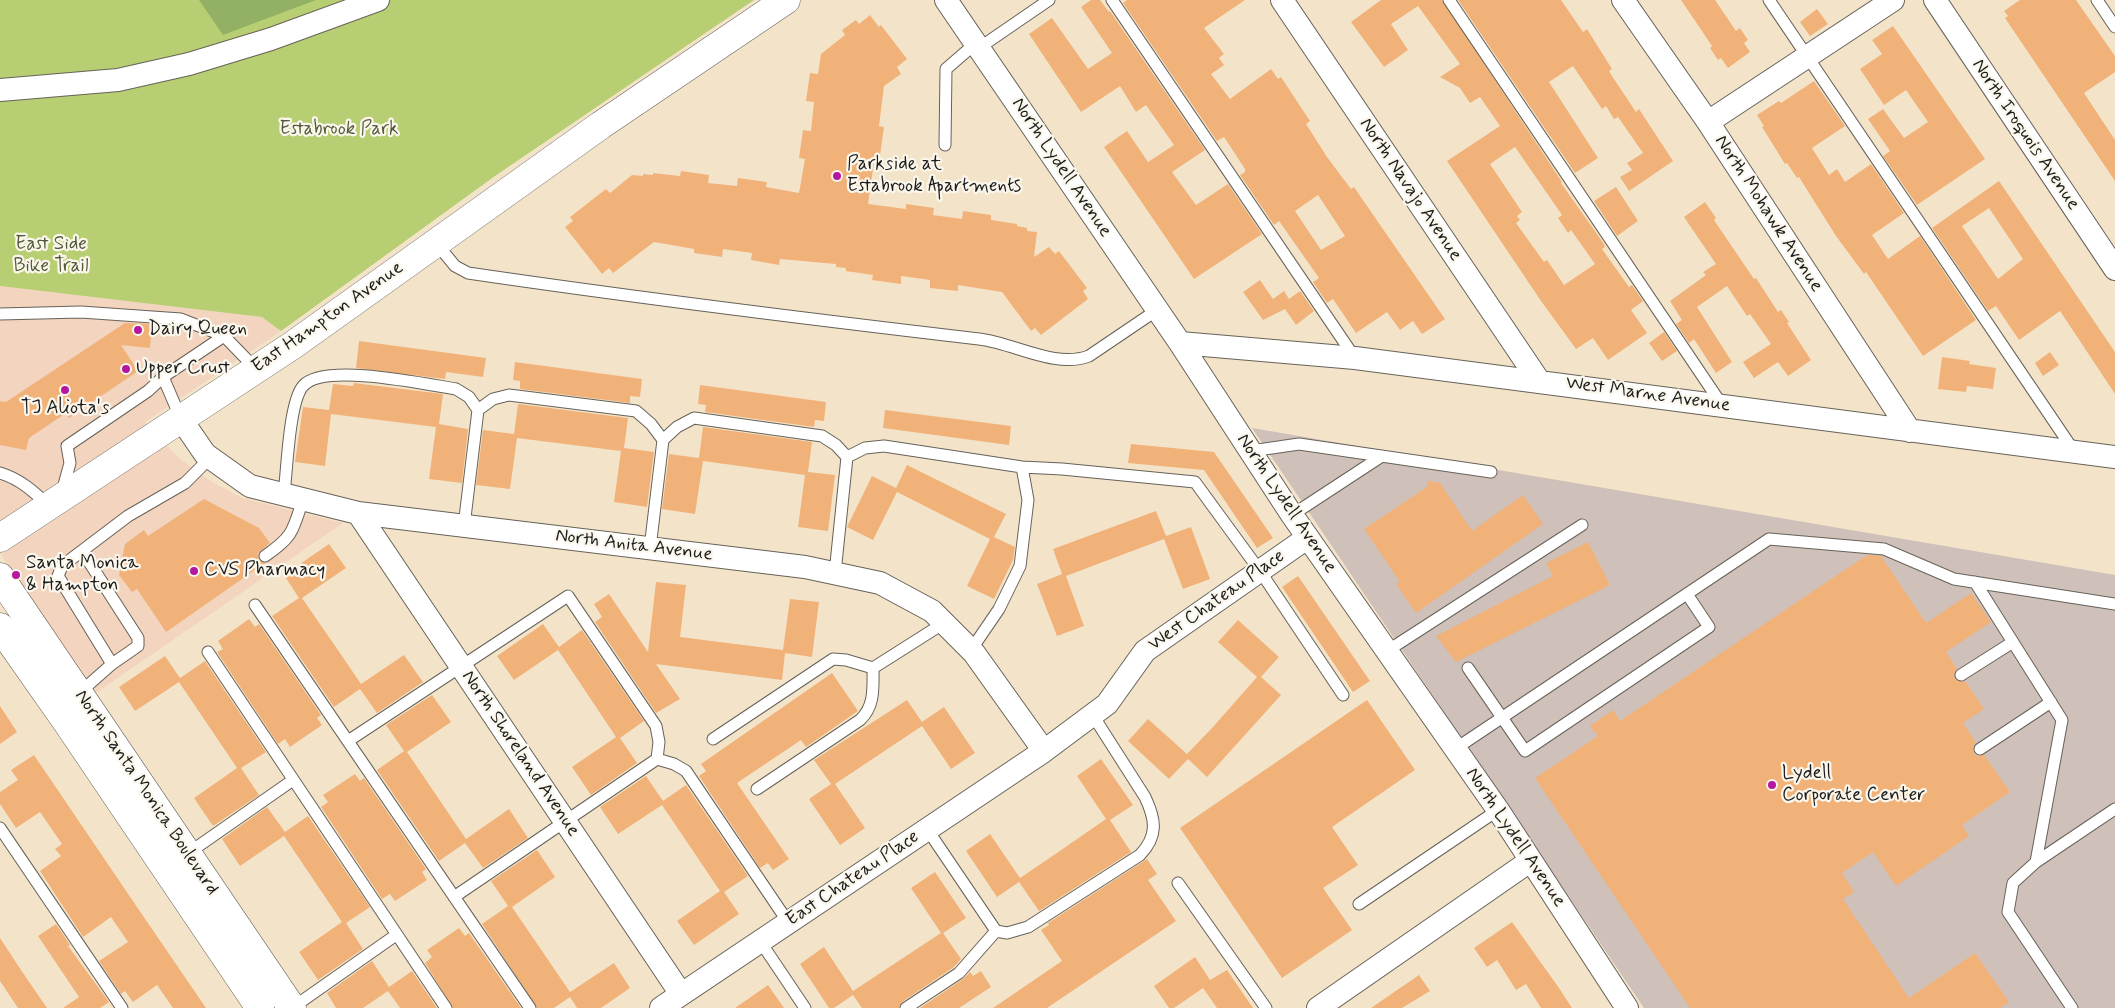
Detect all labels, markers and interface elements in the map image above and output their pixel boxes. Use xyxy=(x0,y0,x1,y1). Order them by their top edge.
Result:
street label: North Iroquois Avenue xyxy=(1966,55,2084,215)
street label: North Lydell Avenue xyxy=(1006,94,1116,242)
street label: North Navajo Avenue xyxy=(1354,114,1466,266)
park label: Estabrook Park xyxy=(280,119,398,141)
street label: North Mohawk Avenue xyxy=(1709,131,1827,297)
place label: Parkside at Estabrook Apartments xyxy=(847,154,1021,198)
marker: Parkside at Estabrook Apartments xyxy=(831,170,843,182)
park label: East Side Bike Trail xyxy=(13,234,89,278)
street label: East Hampton Avenue xyxy=(248,257,408,379)
place label: Dairy Queen xyxy=(148,319,247,341)
marker: Dairy Queen xyxy=(132,324,144,336)
place label: Upper Crust xyxy=(136,358,230,380)
marker: Upper Crust xyxy=(120,363,132,375)
street label: West Marne Avenue xyxy=(1564,372,1732,418)
marker: TJ Aliota's xyxy=(59,384,71,396)
place label: TJ Aliota's xyxy=(21,398,109,420)
street label: North Lydell Avenue xyxy=(1231,430,1341,578)
street label: North Anita Avenue xyxy=(554,525,714,567)
street label: West Chateau Place xyxy=(1145,545,1289,657)
place label: Santa Monica & Hampton xyxy=(26,553,139,597)
place label: CVS Pharmacy xyxy=(204,560,325,582)
marker: CVS Pharmacy xyxy=(188,565,200,577)
marker: Santa Monica & Hampton xyxy=(10,569,22,581)
street label: North Shoreland Avenue xyxy=(456,667,584,841)
street label: North Santa Monica Boulevard xyxy=(69,686,223,900)
place label: Lydell Corporate Center xyxy=(1782,763,1925,807)
street label: North Lydell Avenue xyxy=(1460,764,1570,912)
marker: Lydell Corporate Center xyxy=(1766,779,1778,791)
street label: East Chateau Place xyxy=(782,826,924,932)

